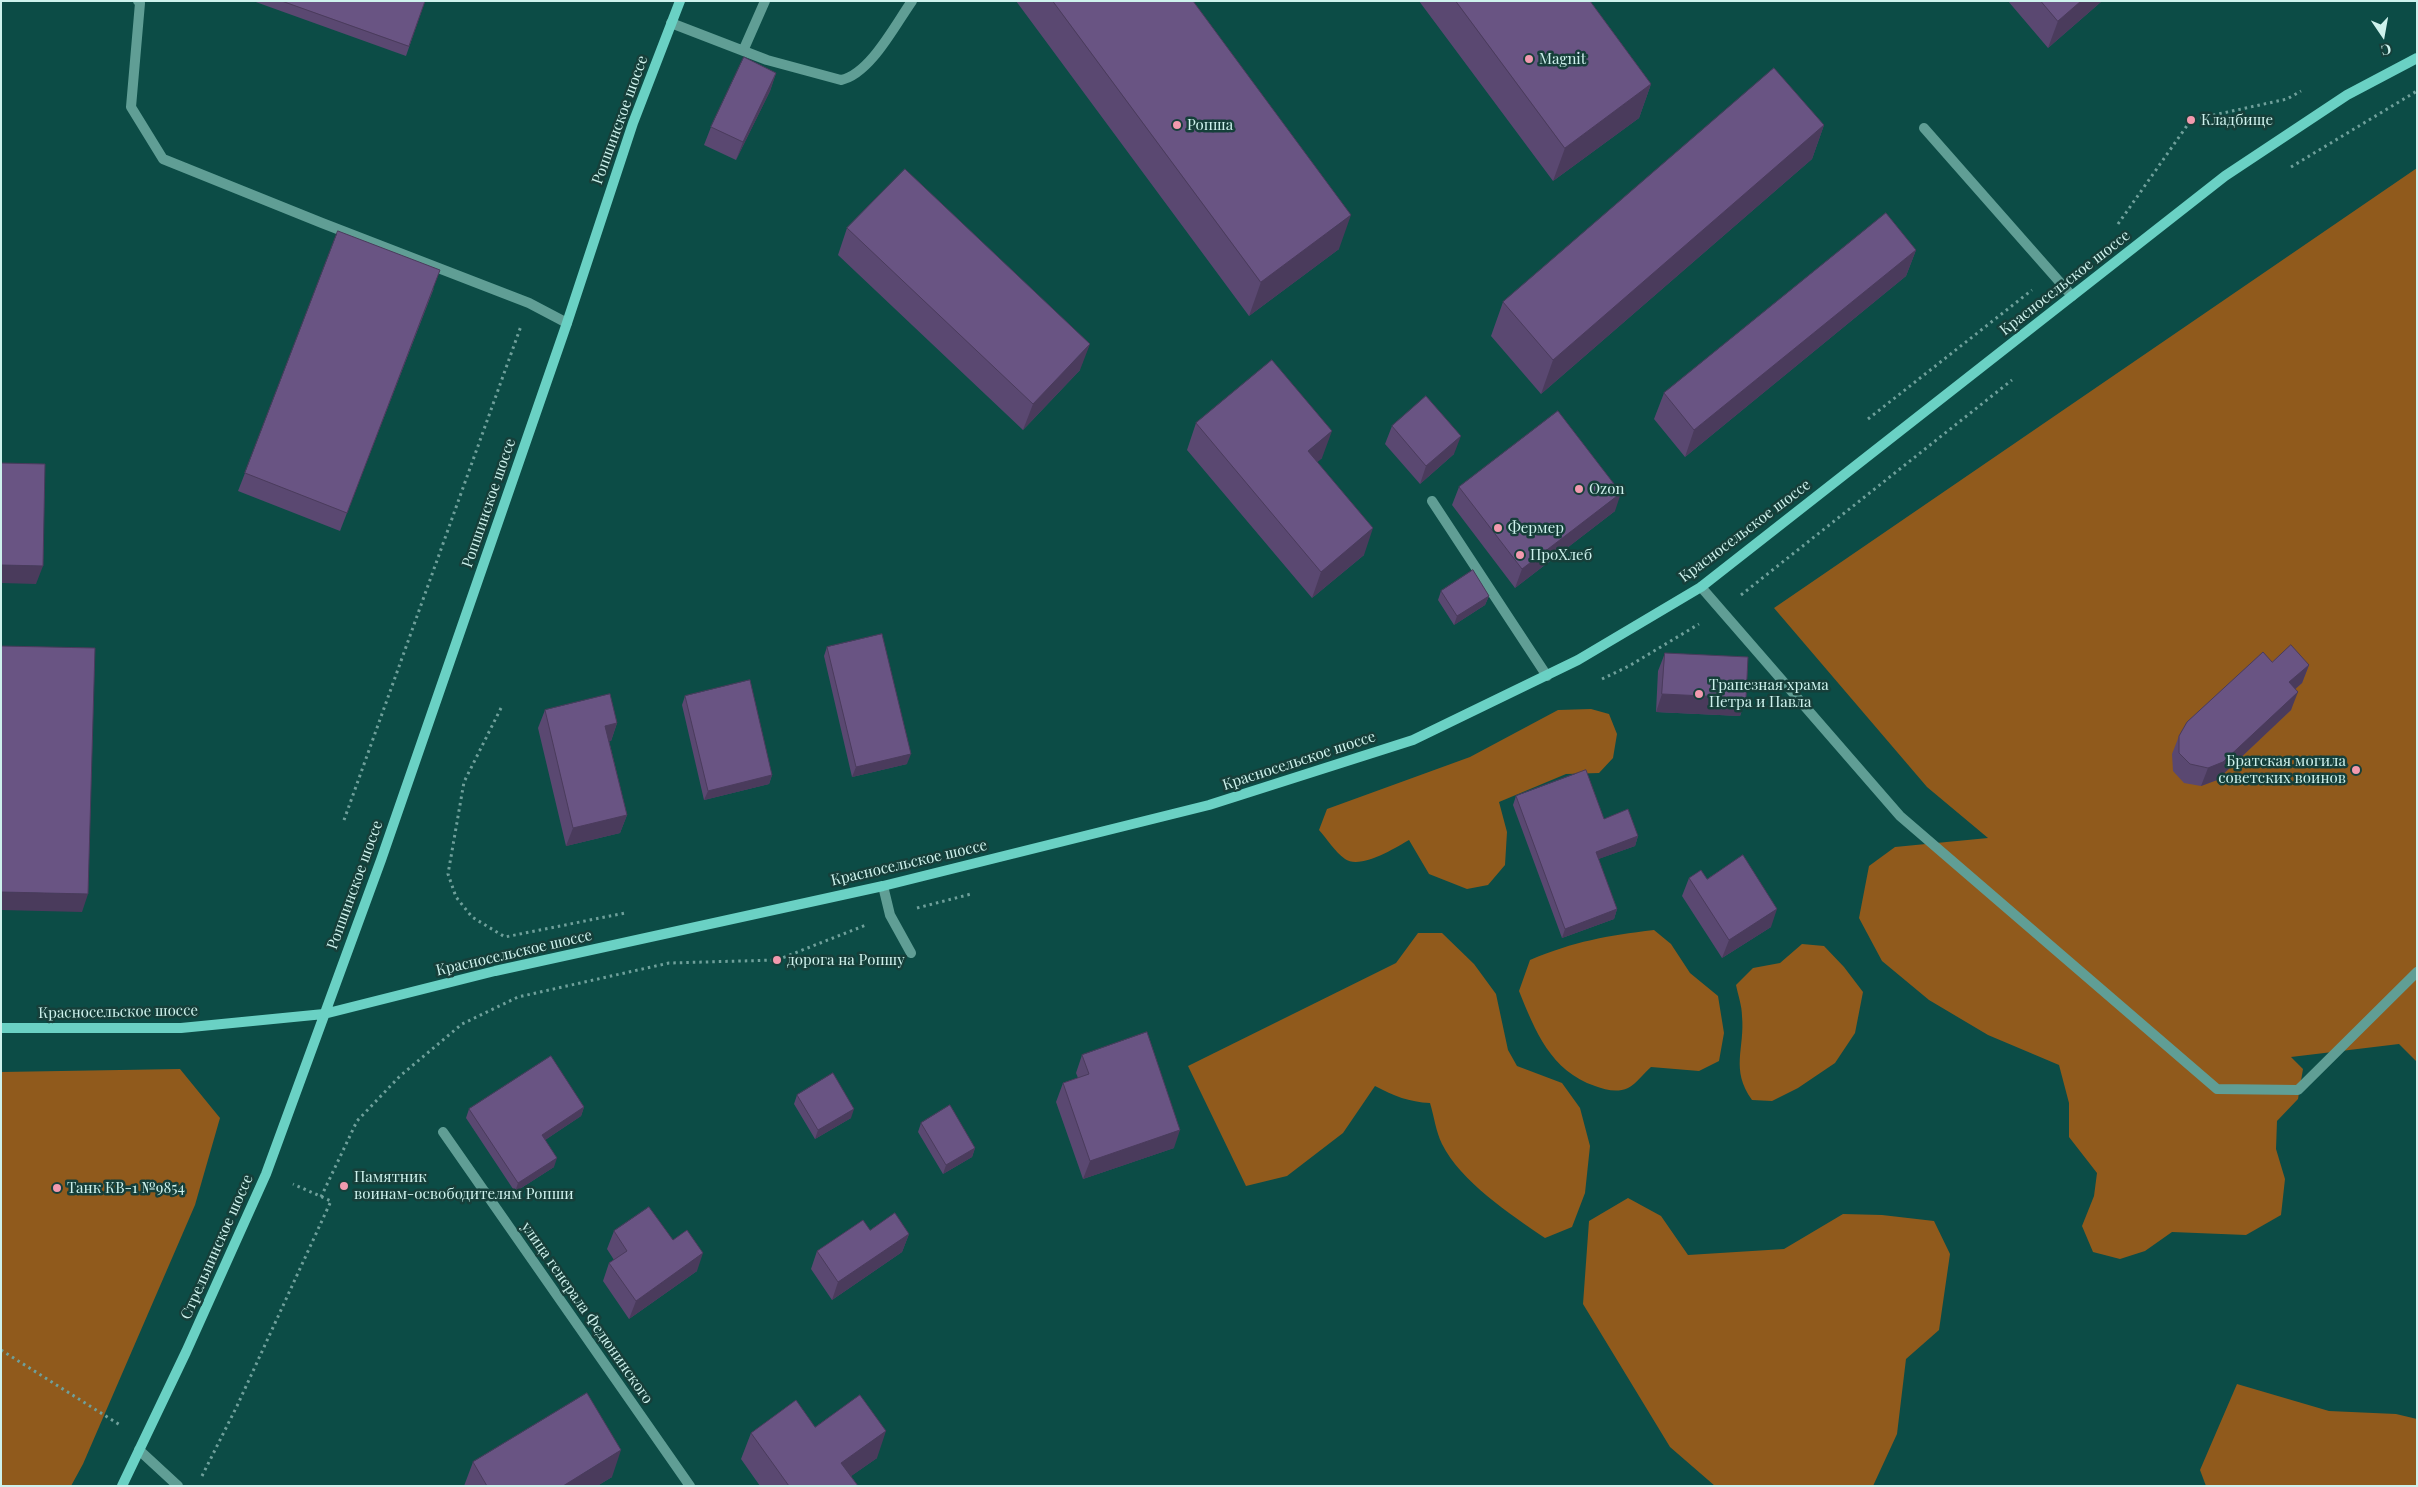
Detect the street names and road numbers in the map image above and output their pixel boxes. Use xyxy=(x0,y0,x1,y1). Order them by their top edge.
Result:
street label: Ропшинское шоссе xyxy=(588,53,652,187)
street label: Красносельское шоссе xyxy=(1996,227,2134,339)
street label: Ропшинское шоссе xyxy=(458,436,520,570)
street label: Красносельское шоссе xyxy=(1676,476,1814,586)
street label: Красносельское шоссе xyxy=(1220,728,1378,794)
street label: Ропшинское шоссе xyxy=(323,818,387,952)
street label: Красносельское шоссе xyxy=(829,836,989,890)
street label: Красносельское шоссе xyxy=(434,926,594,980)
street label: Красносельское шоссе xyxy=(38,1002,198,1022)
street label: Стрельнинское шоссе xyxy=(177,1172,257,1322)
street label: улица генерала Федюнинского xyxy=(517,1219,657,1407)

